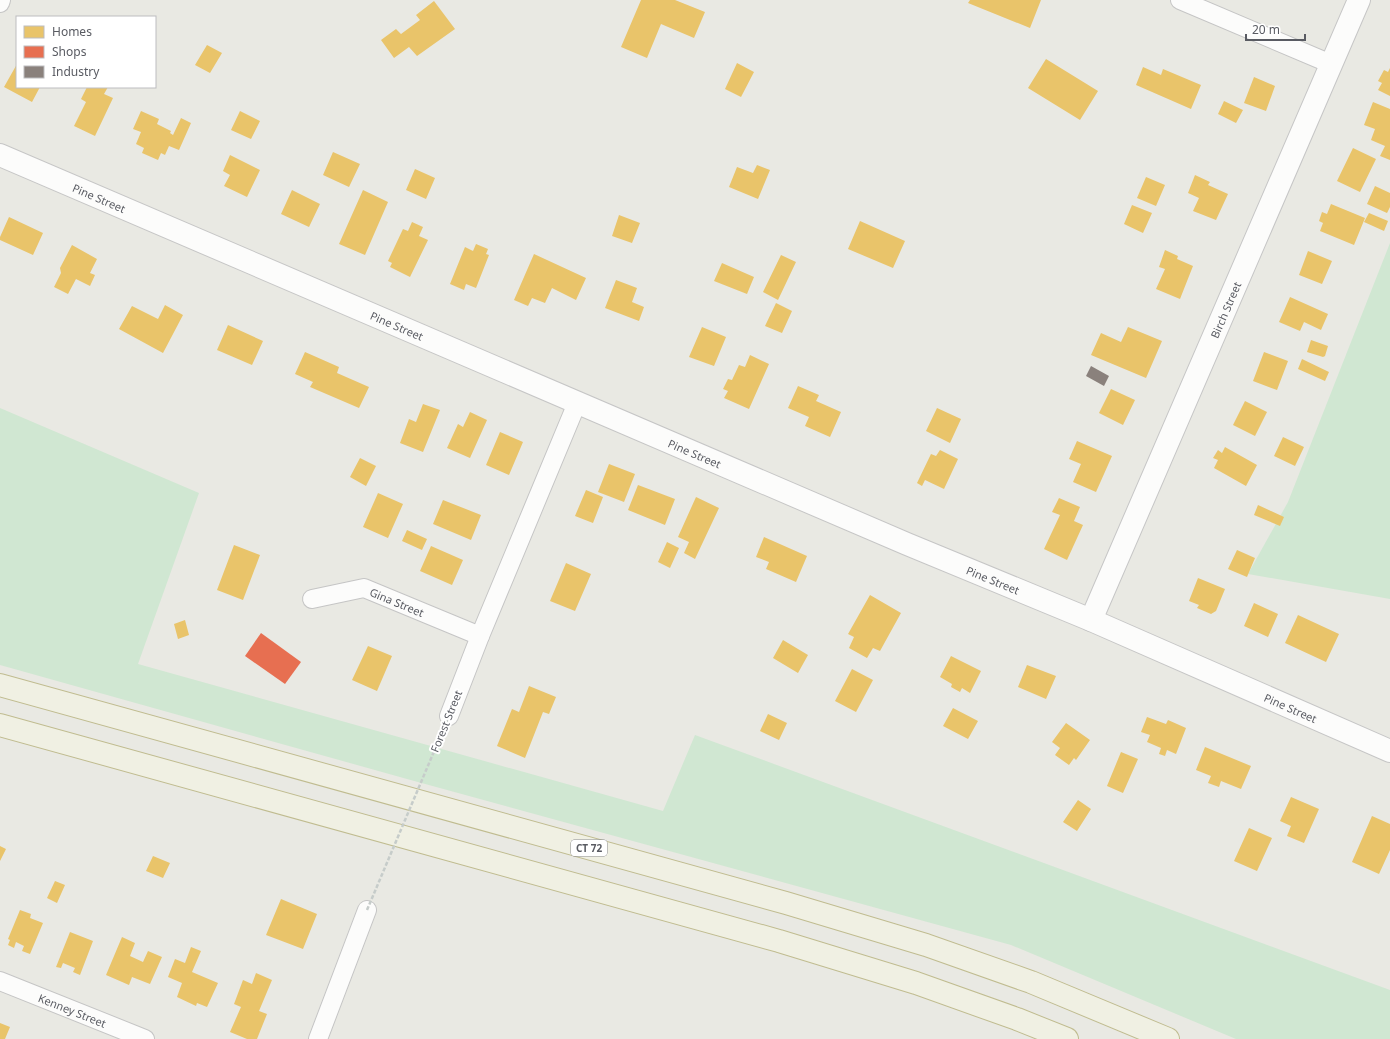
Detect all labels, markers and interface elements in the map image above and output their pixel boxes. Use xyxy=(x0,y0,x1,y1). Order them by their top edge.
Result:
legend xyxy=(16,16,156,88)
scale bar xyxy=(1246,16,1305,42)
text: 20 m xyxy=(1252,21,1280,38)
text: Homes xyxy=(52,23,92,40)
text: Shops xyxy=(52,43,87,60)
text: Industry xyxy=(52,63,100,80)
street label: Pine Street xyxy=(70,180,128,216)
street label: Birch Street xyxy=(1206,279,1244,340)
street label: Pine Street xyxy=(368,307,426,343)
street label: Pine Street xyxy=(666,435,724,471)
street label: Pine Street xyxy=(964,562,1022,597)
street label: Gina Street xyxy=(368,584,427,620)
street label: Forest Street xyxy=(427,688,465,754)
street label: Pine Street xyxy=(1262,689,1319,726)
road number: CT 72 xyxy=(571,840,607,856)
street label: Kenney Street xyxy=(36,990,109,1030)

